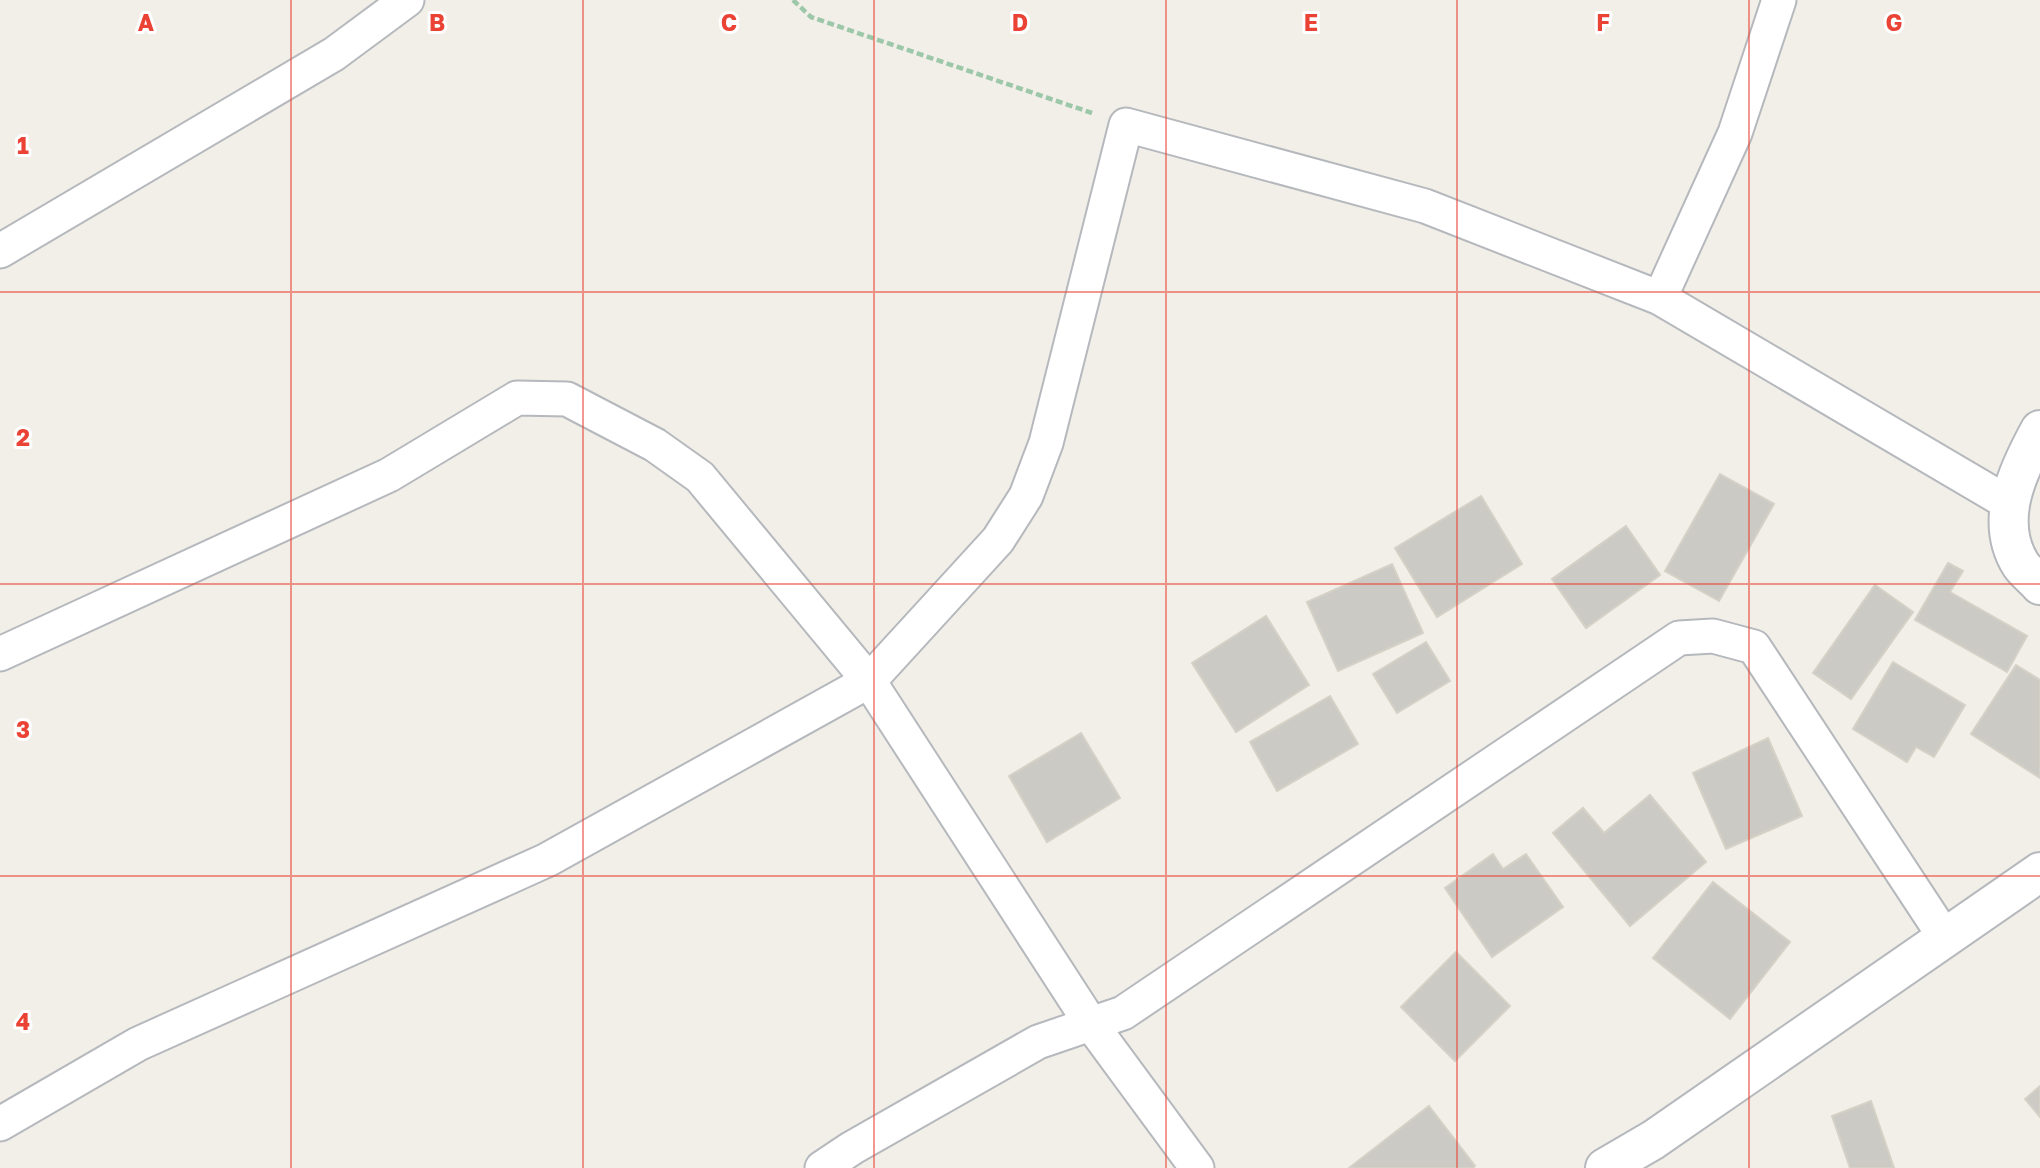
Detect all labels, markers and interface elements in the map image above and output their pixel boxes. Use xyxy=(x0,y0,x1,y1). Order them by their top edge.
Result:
text: A xyxy=(138,8,155,36)
text: B xyxy=(429,8,445,36)
text: C xyxy=(721,8,737,36)
text: D xyxy=(1012,8,1028,36)
text: E xyxy=(1304,8,1318,36)
text: F xyxy=(1596,8,1610,36)
text: G xyxy=(1886,8,1902,36)
text: 1 xyxy=(17,131,29,159)
text: 2 xyxy=(16,423,30,451)
text: 3 xyxy=(16,715,30,743)
text: 4 xyxy=(16,1007,30,1035)

